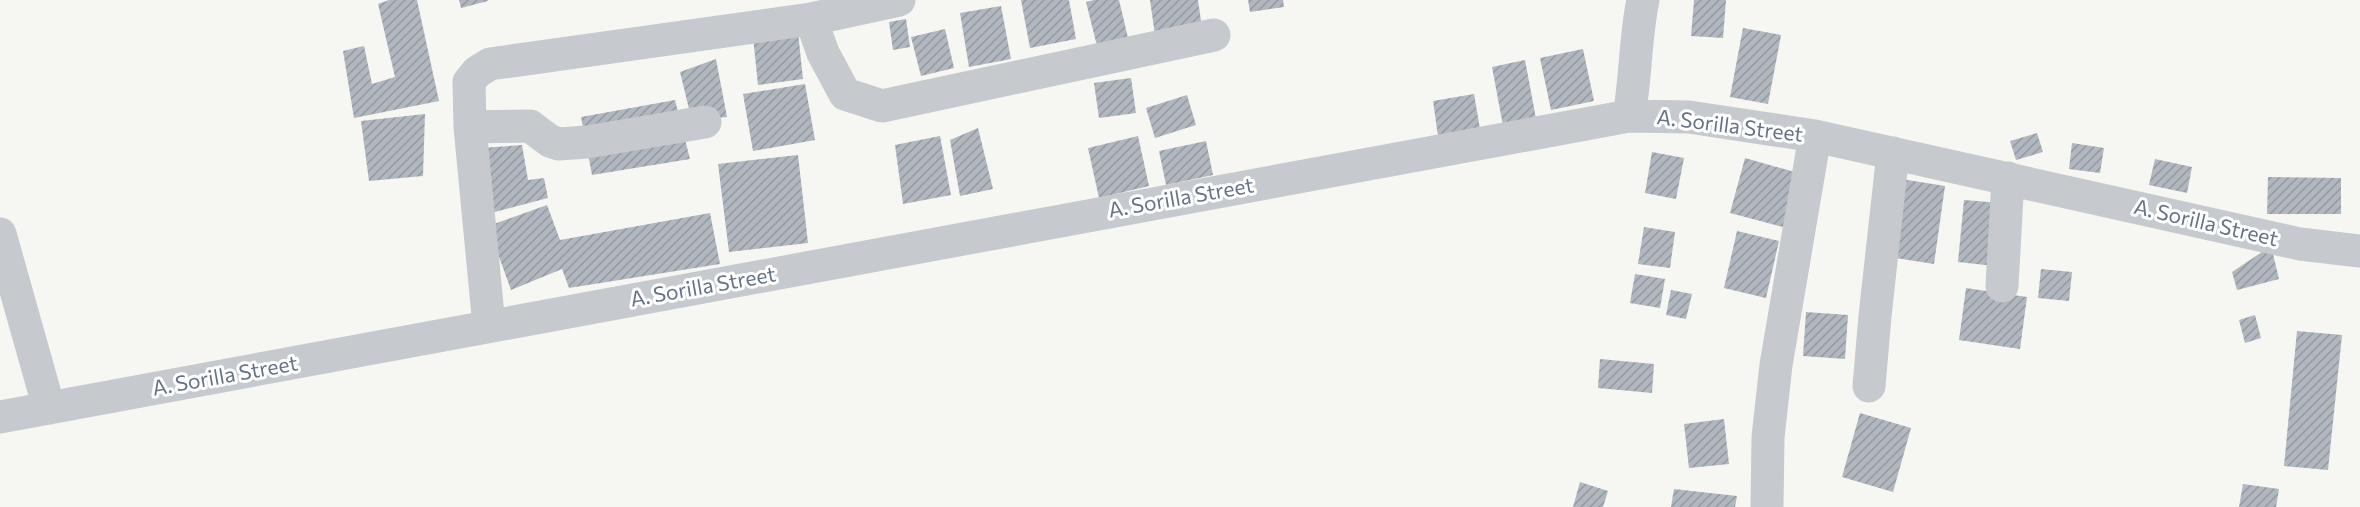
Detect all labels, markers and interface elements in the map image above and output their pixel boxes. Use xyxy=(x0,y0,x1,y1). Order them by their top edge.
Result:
street label: A. Sorilla Street xyxy=(1656,103,1805,146)
street label: A. Sorilla Street xyxy=(1106,171,1255,222)
street label: A. Sorilla Street xyxy=(2132,193,2281,250)
street label: A. Sorilla Street xyxy=(628,260,777,311)
street label: A. Sorilla Street xyxy=(150,349,299,400)

